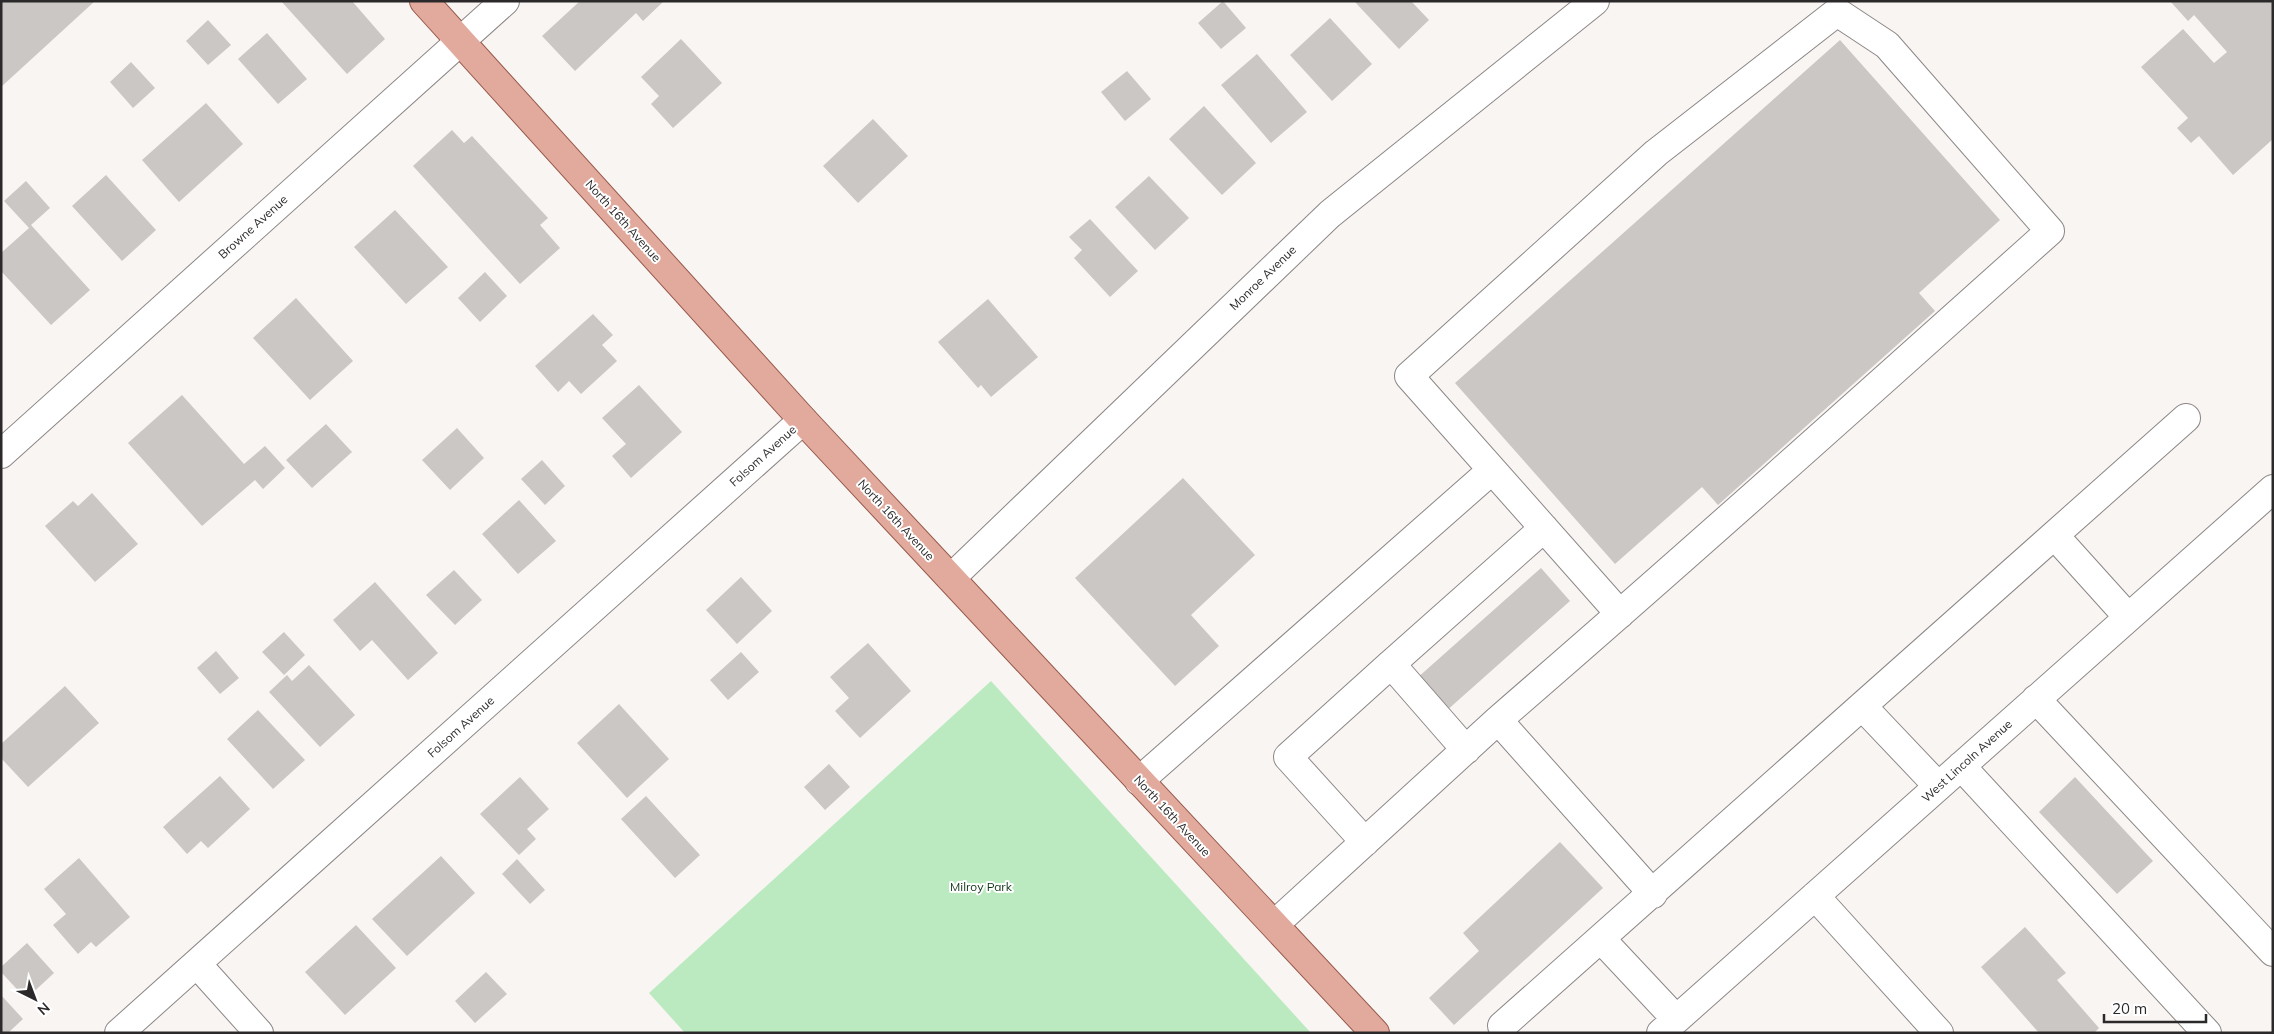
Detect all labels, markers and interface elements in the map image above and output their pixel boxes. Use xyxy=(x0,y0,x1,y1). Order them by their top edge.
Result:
street label: North 16th Avenue xyxy=(583,176,664,265)
street label: Browne Avenue xyxy=(215,192,290,262)
street label: Monroe Avenue xyxy=(1226,242,1299,313)
street label: Folsom Avenue xyxy=(726,422,799,489)
street label: North 16th Avenue xyxy=(855,476,938,563)
street label: Folsom Avenue xyxy=(424,693,497,760)
street label: West Lincoln Avenue xyxy=(1918,716,2015,805)
street label: North 16th Avenue xyxy=(1131,772,1214,859)
park label: Milroy Park xyxy=(950,879,1013,894)
north arrow xyxy=(10,974,60,1024)
scale bar xyxy=(2104,992,2206,1024)
text: N xyxy=(34,998,54,1019)
text: 20 m xyxy=(2112,999,2147,1018)

